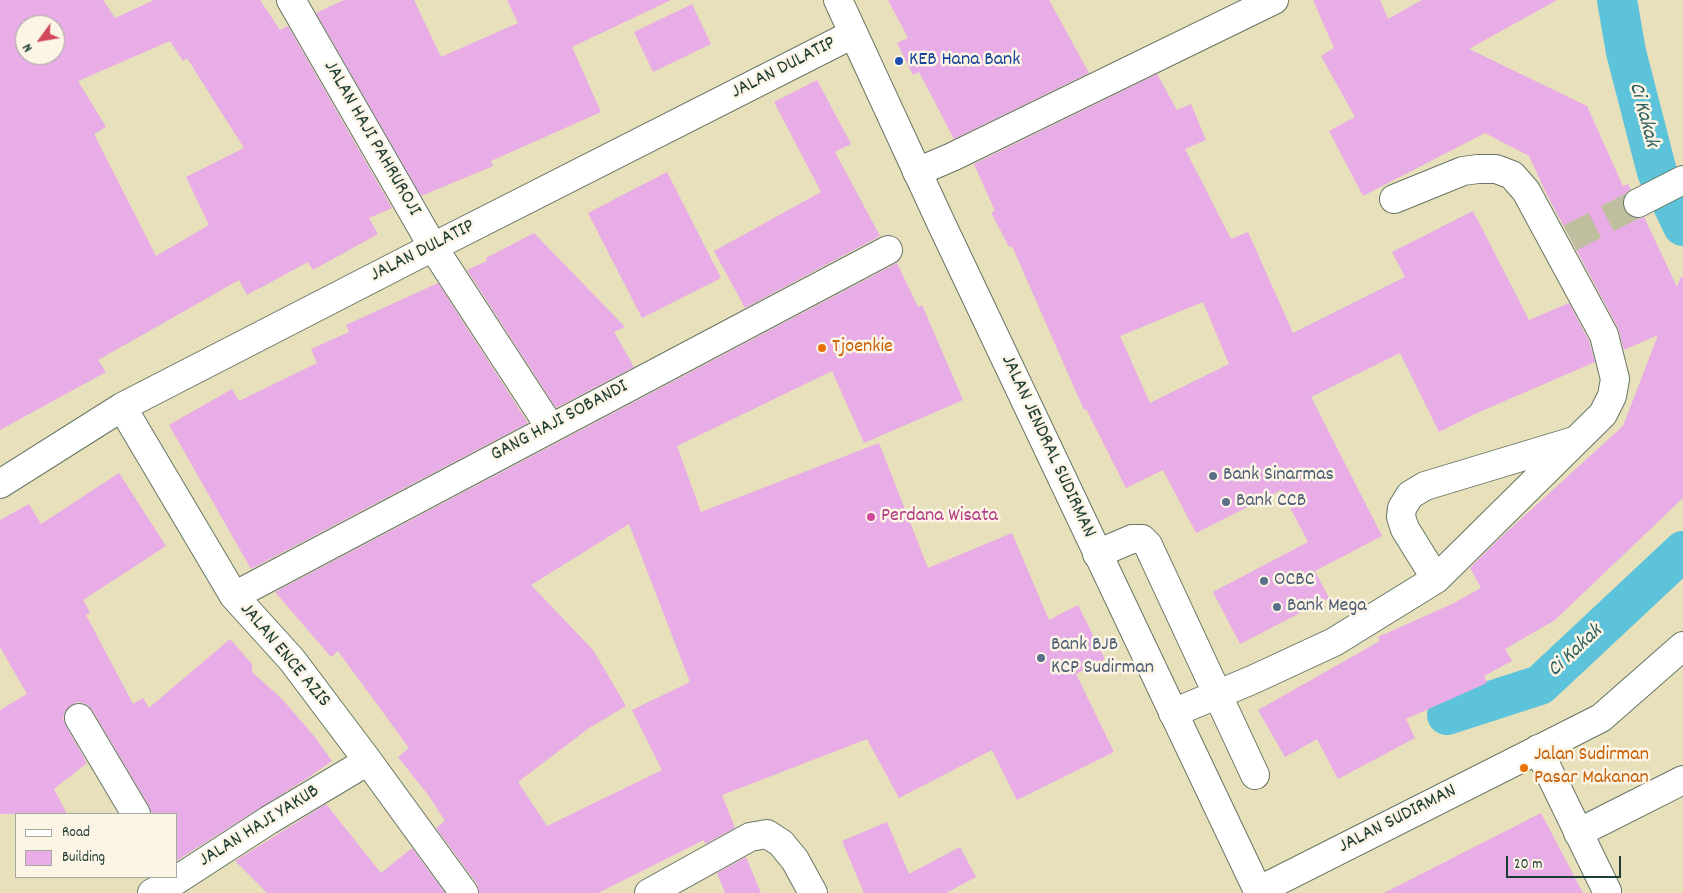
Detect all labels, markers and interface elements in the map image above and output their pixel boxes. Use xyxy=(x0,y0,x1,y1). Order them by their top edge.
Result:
north arrow xyxy=(15,15,65,65)
street label: JALAN DULATIP xyxy=(728,32,840,106)
text: N xyxy=(18,39,38,56)
place label: KEB Hana Bank xyxy=(909,49,1020,73)
marker: KEB Hana Bank xyxy=(893,55,905,67)
street label: JALAN HAJI PAHRUROJI xyxy=(317,57,425,221)
water label: Ci Kakak xyxy=(1621,80,1663,150)
street label: JALAN DULATIP xyxy=(367,215,479,289)
place label: Tjoenkie xyxy=(832,336,893,360)
marker: Tjoenkie xyxy=(816,342,828,354)
street label: JALAN JENDRAL SUDIRMAN xyxy=(994,352,1100,542)
street label: GANG HAJI SOBANDI xyxy=(487,376,633,468)
place label: Bank Sinarmas xyxy=(1223,464,1334,488)
marker: Bank Sinarmas xyxy=(1207,470,1219,482)
place label: Bank CCB xyxy=(1236,490,1306,514)
marker: Bank CCB xyxy=(1220,496,1232,508)
place label: Perdana Wisata xyxy=(881,505,998,529)
marker: Perdana Wisata xyxy=(865,511,877,523)
place label: OCBC xyxy=(1274,569,1315,593)
marker: OCBC xyxy=(1258,575,1270,587)
place label: Bank Mega xyxy=(1287,595,1367,619)
street label: JALAN ENCE AZIS xyxy=(233,599,335,713)
marker: Bank Mega xyxy=(1271,601,1283,613)
water label: Ci Kakak xyxy=(1543,620,1609,684)
place label: Bank BJB KCP Sudirman xyxy=(1051,634,1154,681)
marker: Bank BJB KCP Sudirman xyxy=(1035,652,1047,664)
place label: Jalan Sudirman Pasar Makanan xyxy=(1534,744,1649,791)
marker: Jalan Sudirman Pasar Makanan xyxy=(1518,762,1530,774)
street label: JALAN HAJI YAKUB xyxy=(195,780,325,874)
street label: JALAN SUDIRMAN xyxy=(1335,780,1461,860)
legend xyxy=(15,813,178,878)
text: Road xyxy=(62,822,90,844)
scale bar xyxy=(1508,846,1623,878)
text: Building xyxy=(62,847,105,869)
text: 20 m xyxy=(1514,854,1542,876)

